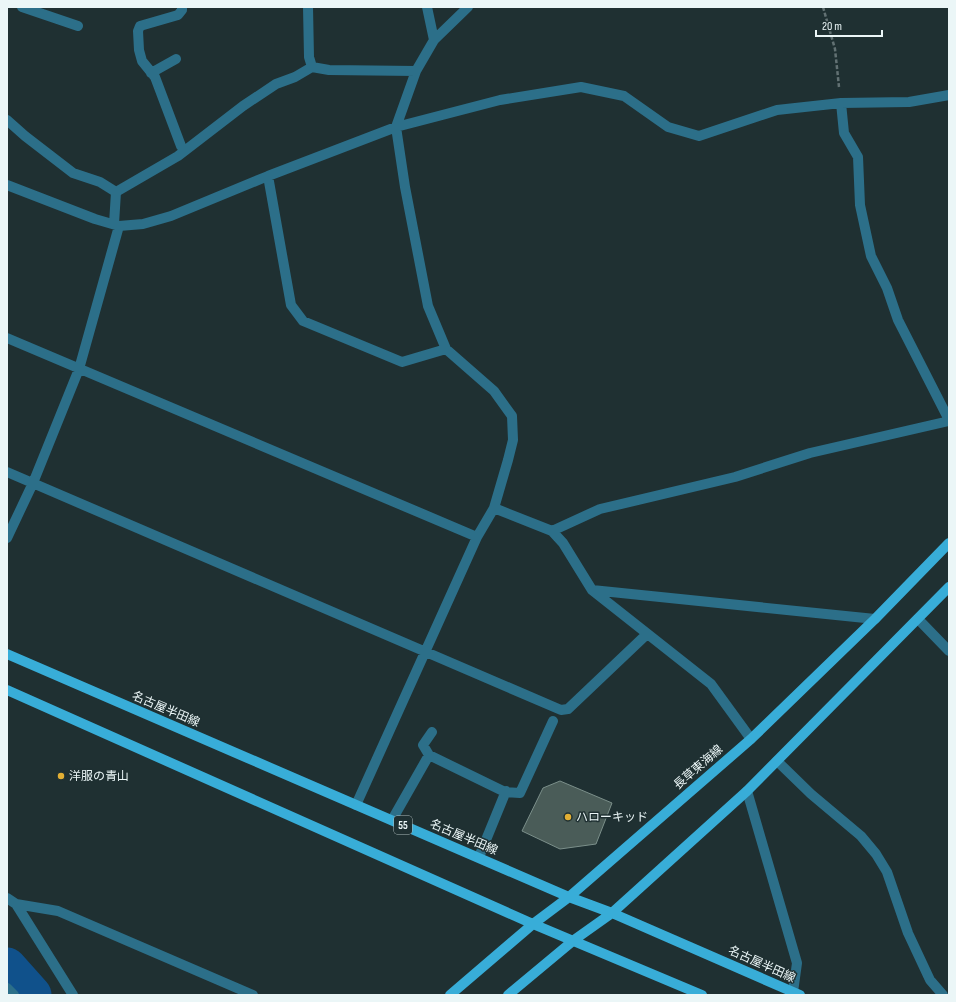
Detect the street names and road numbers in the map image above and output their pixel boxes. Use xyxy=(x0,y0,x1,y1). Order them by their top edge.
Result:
street label: 名古屋半田線 xyxy=(130,688,202,730)
street label: 長草東海線 xyxy=(671,742,726,793)
road number: 55 xyxy=(394,816,412,834)
street label: 名古屋半田線 xyxy=(428,816,500,858)
street label: 名古屋半田線 xyxy=(726,943,798,986)

